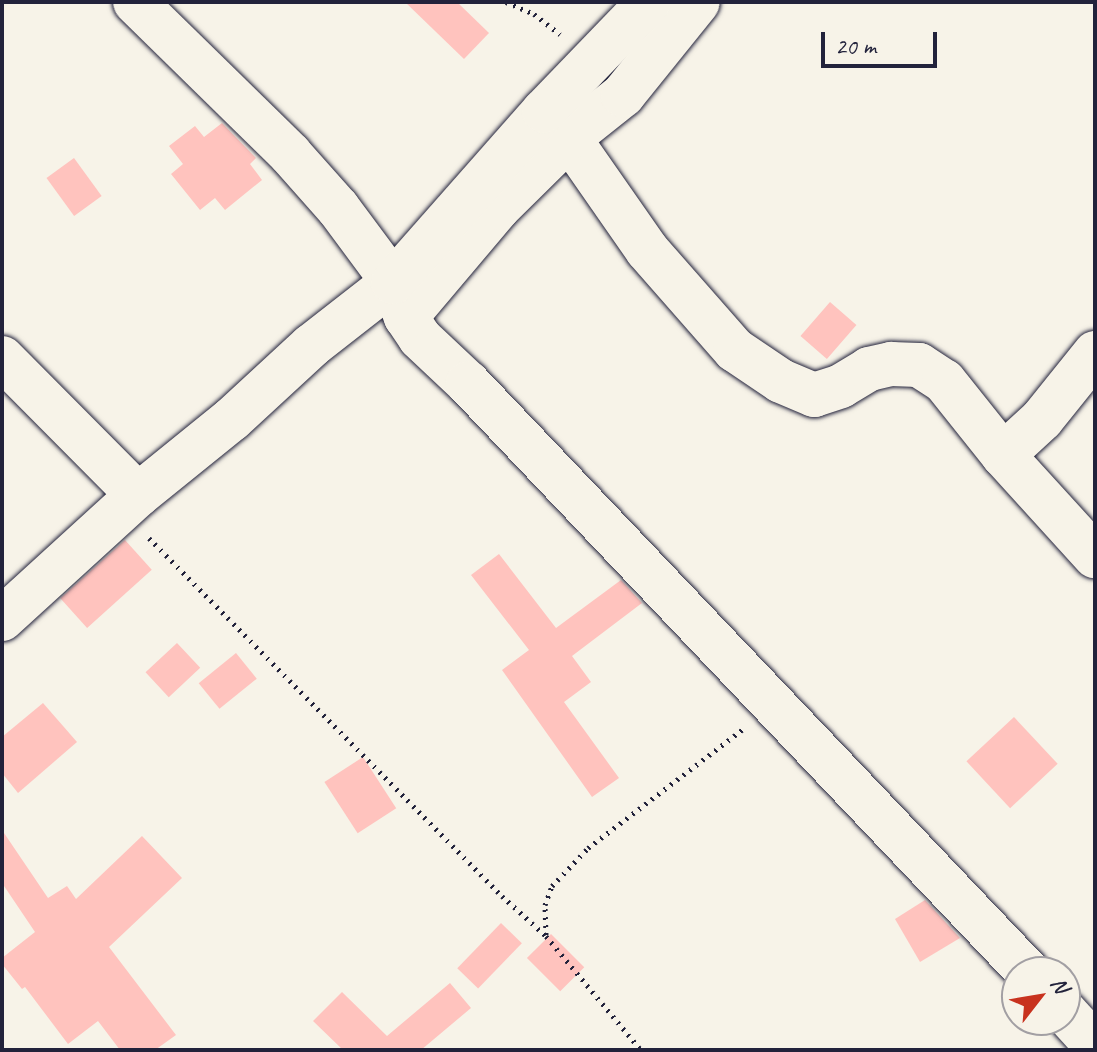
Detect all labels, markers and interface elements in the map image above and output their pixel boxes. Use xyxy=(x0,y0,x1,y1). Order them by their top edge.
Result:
scale bar xyxy=(825,16,941,66)
text: 20 m xyxy=(835,31,876,61)
north arrow xyxy=(1001,956,1081,1036)
text: N xyxy=(1044,972,1075,998)

